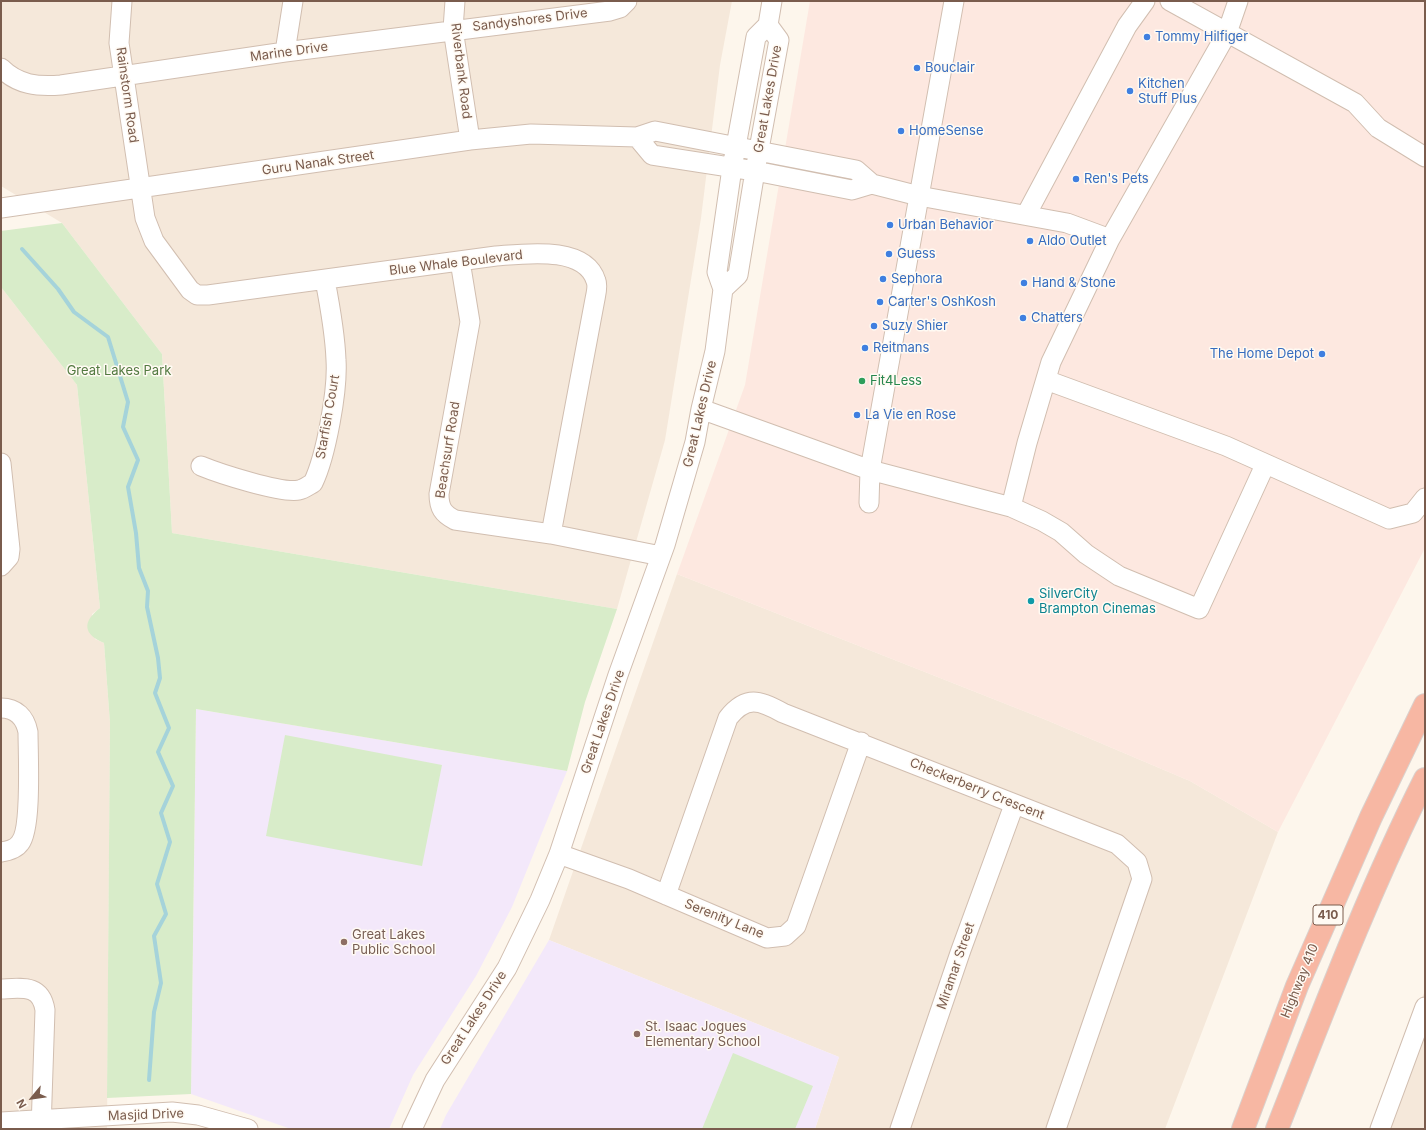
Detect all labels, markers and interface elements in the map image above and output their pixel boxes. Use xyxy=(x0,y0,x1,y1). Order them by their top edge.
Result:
street label: Sandyshores Drive xyxy=(471,5,589,35)
street label: Riverbank Road xyxy=(447,22,475,120)
place label: Tommy Hilfiger xyxy=(1155,29,1248,45)
marker: Tommy Hilfiger xyxy=(1142,32,1152,42)
street label: Marine Drive xyxy=(249,39,329,65)
street label: Great Lakes Drive xyxy=(751,44,785,154)
street label: Rainstorm Road xyxy=(113,46,141,144)
place label: Bouclair xyxy=(925,60,975,76)
marker: Bouclair xyxy=(912,63,922,73)
place label: Kitchen Stuff Plus xyxy=(1138,76,1197,107)
marker: Kitchen Stuff Plus xyxy=(1125,86,1135,96)
place label: HomeSense xyxy=(909,123,983,139)
marker: HomeSense xyxy=(896,126,906,136)
street label: Guru Nanak Street xyxy=(261,147,375,179)
place label: Ren's Pets xyxy=(1084,171,1149,187)
marker: Ren's Pets xyxy=(1071,174,1081,184)
place label: Urban Behavior xyxy=(898,217,994,233)
marker: Urban Behavior xyxy=(885,220,895,230)
place label: Aldo Outlet xyxy=(1038,233,1106,249)
marker: Aldo Outlet xyxy=(1025,236,1035,246)
place label: Guess xyxy=(897,246,936,262)
street label: Blue Whale Boulevard xyxy=(388,247,524,279)
marker: Guess xyxy=(884,249,894,259)
place label: Sephora xyxy=(891,271,943,287)
marker: Sephora xyxy=(878,274,888,284)
place label: Hand & Stone xyxy=(1032,275,1116,291)
marker: Hand & Stone xyxy=(1019,278,1029,288)
place label: Carter's OshKosh xyxy=(888,294,996,310)
marker: Carter's OshKosh xyxy=(875,297,885,307)
place label: Chatters xyxy=(1031,310,1083,326)
marker: Chatters xyxy=(1018,313,1028,323)
place label: Suzy Shier xyxy=(882,318,948,334)
marker: Suzy Shier xyxy=(869,321,879,331)
place label: Reitmans xyxy=(873,340,929,356)
marker: Reitmans xyxy=(860,343,870,353)
place label: The Home Depot xyxy=(1210,346,1314,362)
marker: The Home Depot xyxy=(1317,349,1327,359)
street label: Great Lakes Drive xyxy=(680,359,720,469)
park label: Great Lakes Park xyxy=(67,363,171,379)
place label: Fit4Less xyxy=(870,373,922,389)
street label: Starfish Court xyxy=(313,374,343,460)
marker: Fit4Less xyxy=(857,376,867,386)
street label: Beachsurf Road xyxy=(433,400,463,500)
place label: La Vie en Rose xyxy=(865,407,956,423)
marker: La Vie en Rose xyxy=(852,410,862,420)
place label: SilverCity Brampton Cinemas xyxy=(1039,586,1156,617)
marker: SilverCity Brampton Cinemas xyxy=(1026,596,1036,606)
street label: Great Lakes Drive xyxy=(578,668,628,776)
street label: Checkerberry Crescent xyxy=(907,755,1047,823)
street label: Serenity Lane xyxy=(682,896,766,942)
road number: 410 xyxy=(1313,905,1343,925)
street label: Miramar Street xyxy=(934,920,978,1012)
place label: Great Lakes Public School xyxy=(352,927,436,958)
marker: Great Lakes Public School xyxy=(339,937,349,947)
street label: Highway 410 xyxy=(1278,942,1322,1020)
street label: Great Lakes Drive xyxy=(438,968,510,1068)
place label: St. Isaac Jogues Elementary School xyxy=(645,1019,760,1050)
marker: St. Isaac Jogues Elementary School xyxy=(632,1029,642,1039)
north arrow xyxy=(12,1078,52,1118)
text: N xyxy=(13,1097,30,1111)
street label: Masjid Drive xyxy=(108,1106,184,1124)

